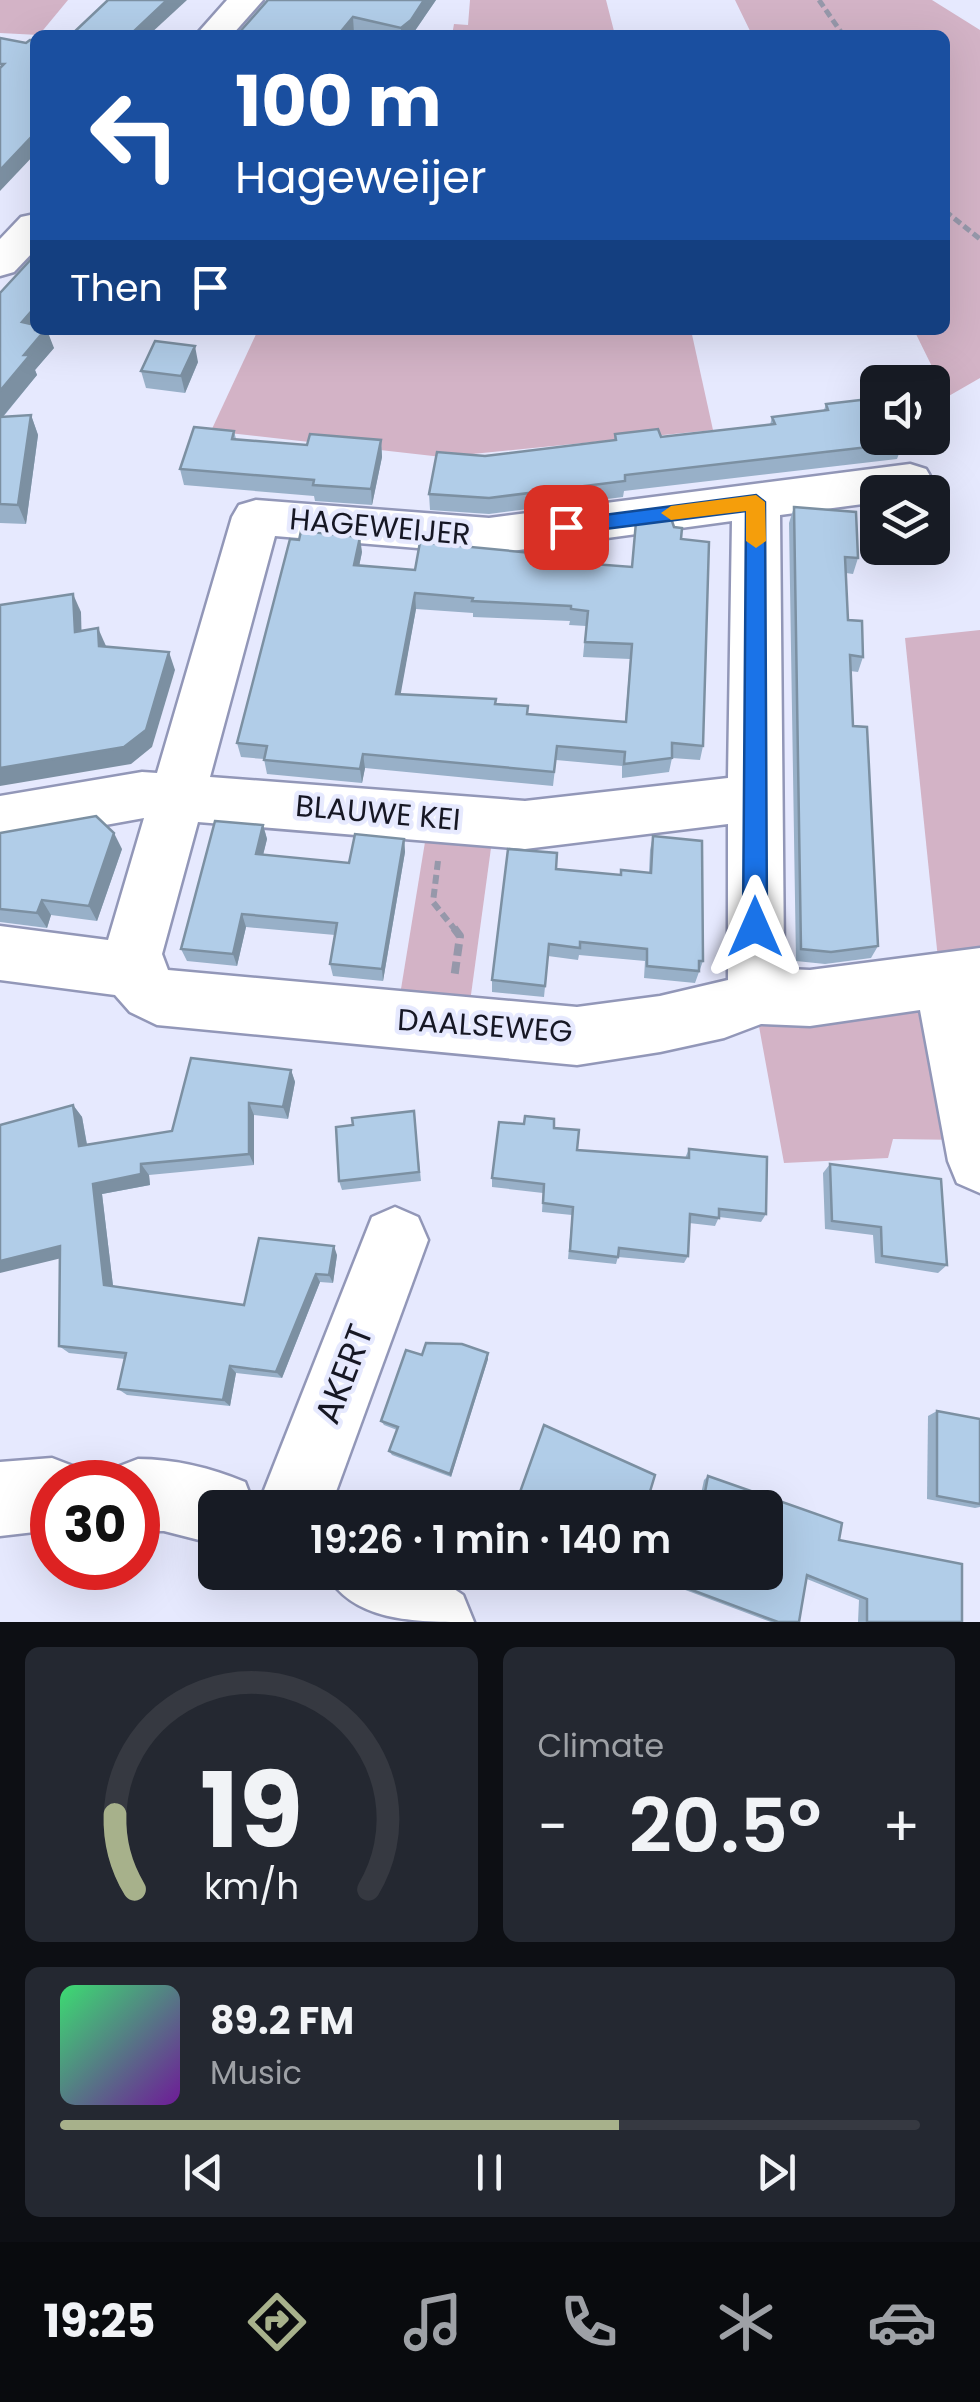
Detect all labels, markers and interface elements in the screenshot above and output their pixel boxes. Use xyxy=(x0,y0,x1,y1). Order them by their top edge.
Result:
text: 100 m xyxy=(235,52,442,151)
icon: left xyxy=(70,70,200,200)
text: Hageweijer xyxy=(235,146,487,209)
icon: arrive xyxy=(183,260,238,315)
text: Then xyxy=(70,261,163,314)
map controls xyxy=(860,365,950,565)
button: sound xyxy=(860,365,950,455)
button: layers xyxy=(860,475,950,565)
pin xyxy=(524,485,609,570)
street label: HAGEWEIJER xyxy=(288,497,472,556)
icon: arrive xyxy=(539,500,594,555)
street label: BLAUWE KEI xyxy=(294,784,462,841)
position arrow xyxy=(703,875,807,979)
street label: DAALSEWEG xyxy=(396,998,574,1053)
street label: AKERT xyxy=(302,1317,385,1431)
speed limit sign: 30 xyxy=(30,1460,160,1590)
text: 19:26 · 1 min · 140 m xyxy=(310,1513,671,1566)
text: Climate xyxy=(538,1723,664,1768)
text: 19 xyxy=(200,1738,303,1883)
text: 20.5° xyxy=(629,1773,821,1878)
text: − xyxy=(538,1788,568,1865)
text: + xyxy=(882,1788,920,1865)
text: km/h xyxy=(204,1861,299,1912)
text: 89.2 FM xyxy=(210,1994,354,2047)
text: Music xyxy=(210,2050,302,2095)
icon: previous xyxy=(176,2145,231,2200)
icon: pause xyxy=(462,2145,517,2200)
icon: next xyxy=(749,2145,804,2200)
icon: directions xyxy=(242,2287,312,2357)
icon: music xyxy=(398,2287,468,2357)
icon: phone xyxy=(554,2287,624,2357)
icon: climate xyxy=(711,2287,781,2357)
icon: car xyxy=(867,2287,937,2357)
text: 19:25 xyxy=(43,2290,155,2353)

